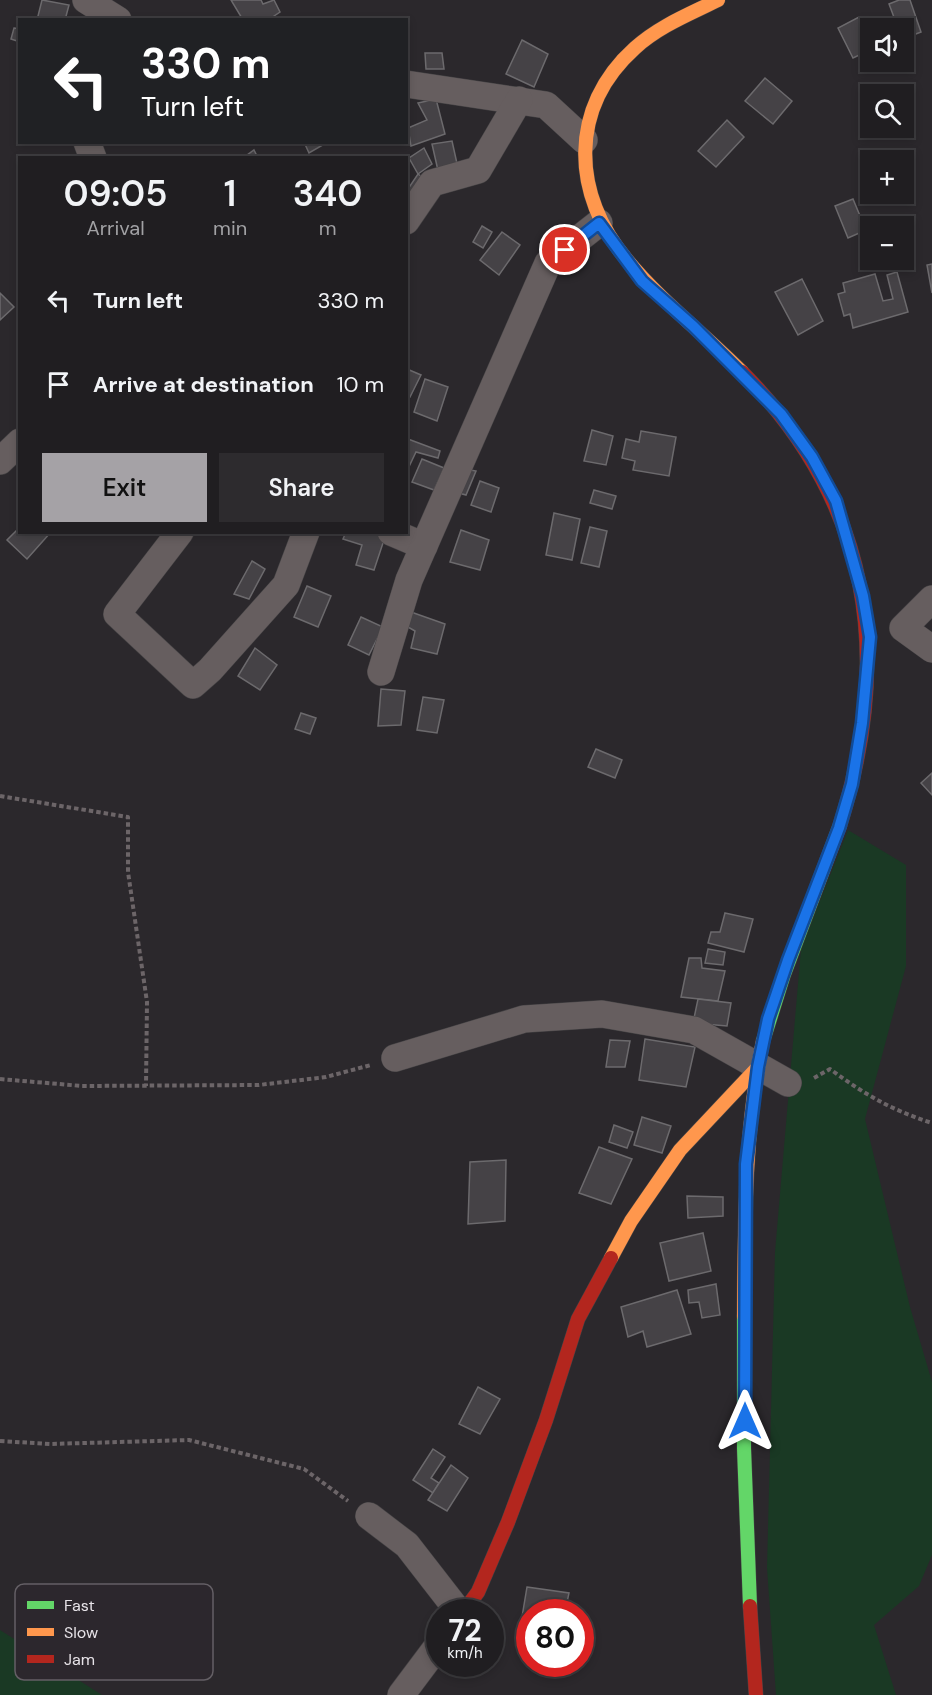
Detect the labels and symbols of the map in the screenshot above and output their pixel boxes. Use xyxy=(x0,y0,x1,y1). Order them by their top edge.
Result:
pin xyxy=(539,224,590,275)
position arrow xyxy=(713,1389,777,1453)
legend xyxy=(15,1584,213,1680)
text: Fast xyxy=(64,1595,95,1616)
speed limit sign: 80 xyxy=(516,1599,594,1677)
text: Slow xyxy=(64,1622,98,1643)
text: Jam xyxy=(64,1649,95,1670)

